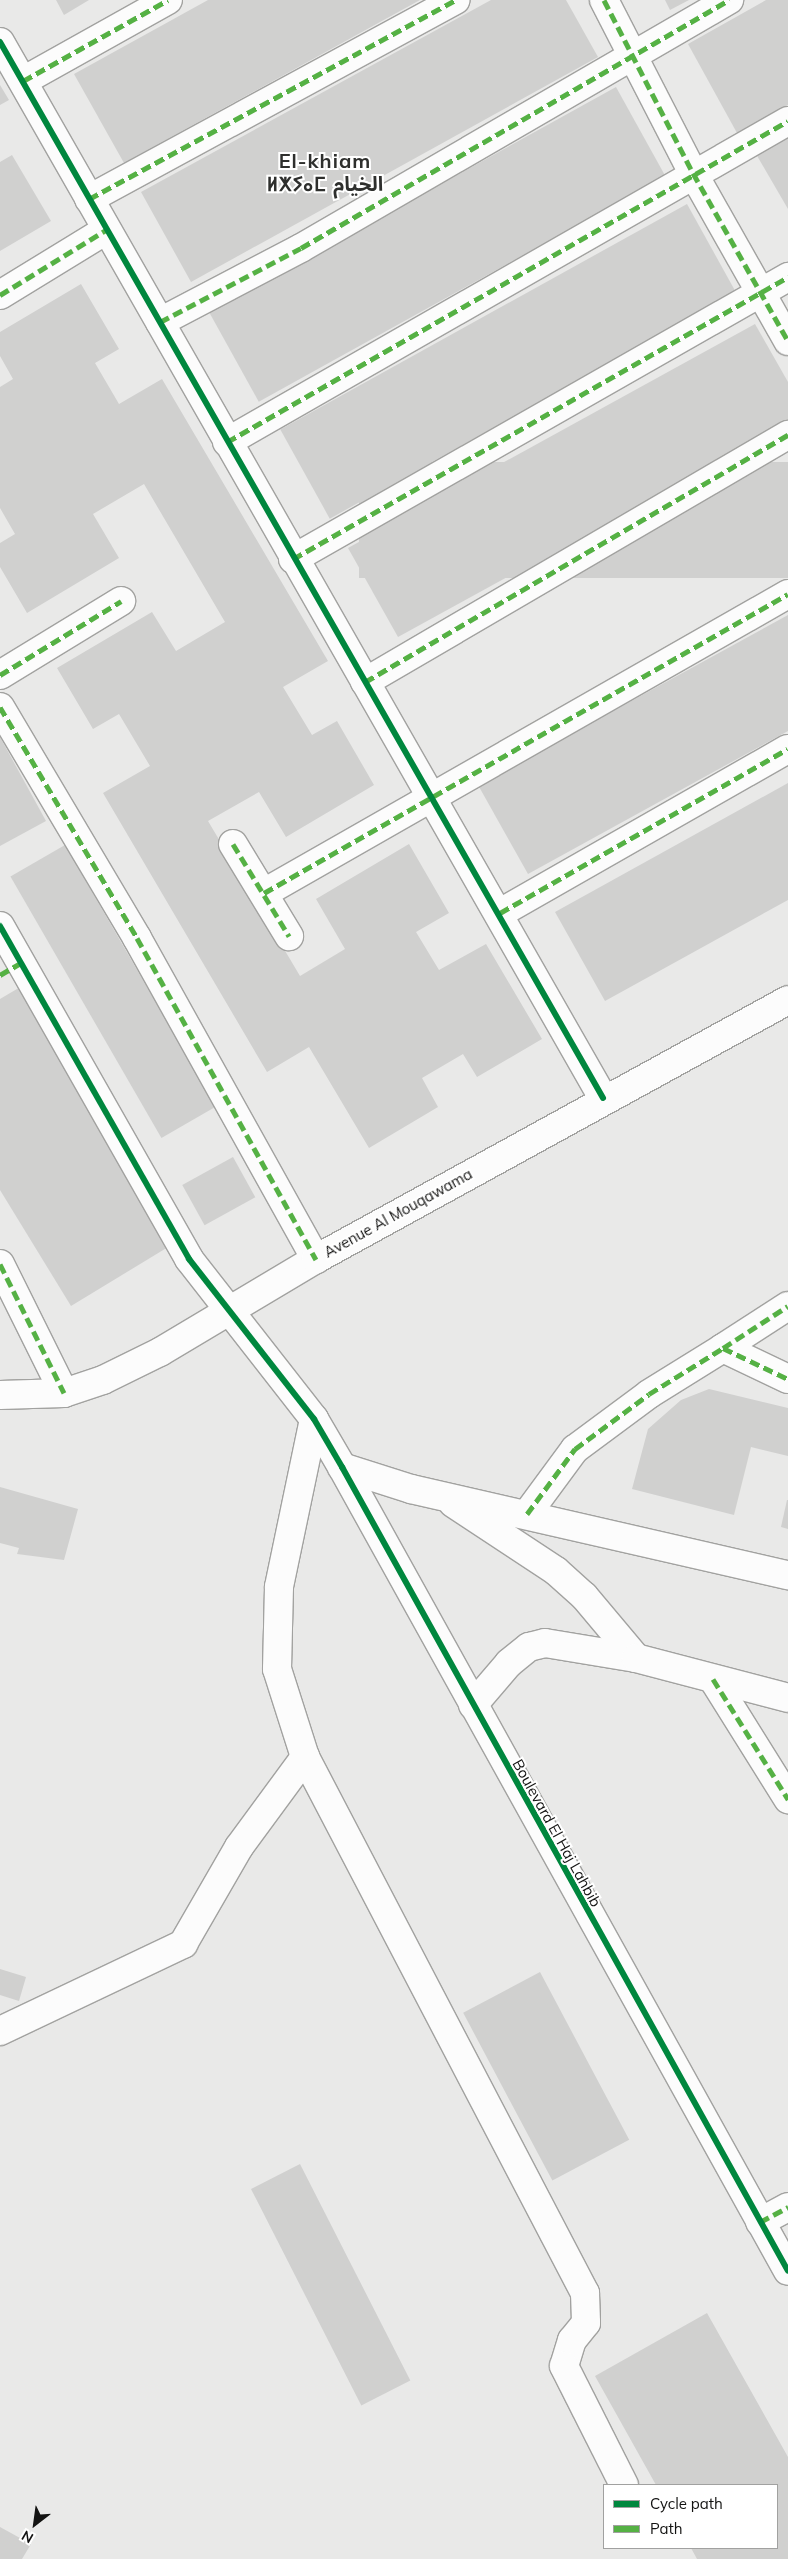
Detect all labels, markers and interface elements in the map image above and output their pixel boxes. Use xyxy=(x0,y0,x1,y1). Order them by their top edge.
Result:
district label: El-khiam ⵍⵅⵢⴰⵎ الخيام xyxy=(270,149,380,196)
street label: Avenue Al Mouqawama xyxy=(321,1165,475,1261)
street label: Boulevard El Haj Lahbib xyxy=(509,1756,605,1910)
legend xyxy=(603,2484,778,2549)
text: Cycle path xyxy=(650,2494,723,2513)
north arrow xyxy=(10,2499,60,2549)
text: Path xyxy=(650,2519,682,2538)
text: N xyxy=(18,2527,37,2547)

